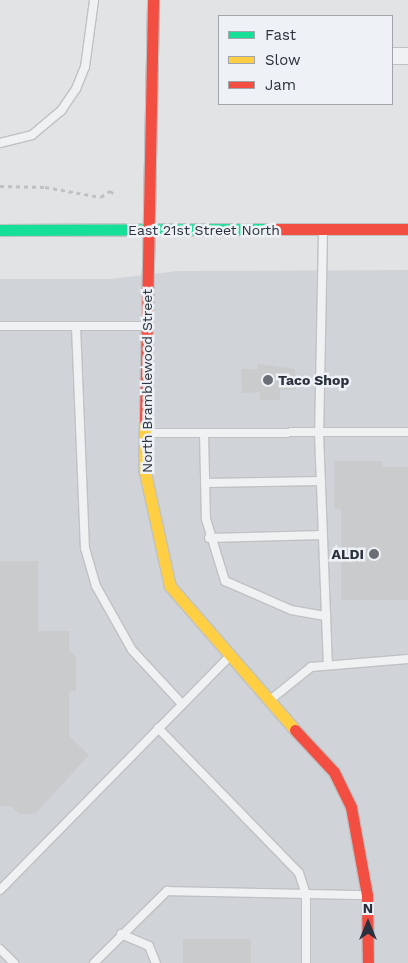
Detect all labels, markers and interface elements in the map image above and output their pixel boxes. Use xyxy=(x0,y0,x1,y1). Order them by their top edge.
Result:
legend xyxy=(218,15,393,105)
text: Fast xyxy=(265,26,296,44)
text: Slow xyxy=(265,51,301,69)
text: Jam xyxy=(265,76,296,94)
street label: East 21st Street North xyxy=(128,222,280,238)
street label: North Bramblewood Street xyxy=(139,289,155,473)
place label: Taco Shop xyxy=(278,372,349,388)
marker: Taco Shop xyxy=(262,374,274,386)
place label: ALDI xyxy=(332,546,364,562)
marker: ALDI xyxy=(368,548,380,560)
north arrow xyxy=(343,898,393,948)
text: N xyxy=(363,900,373,916)

